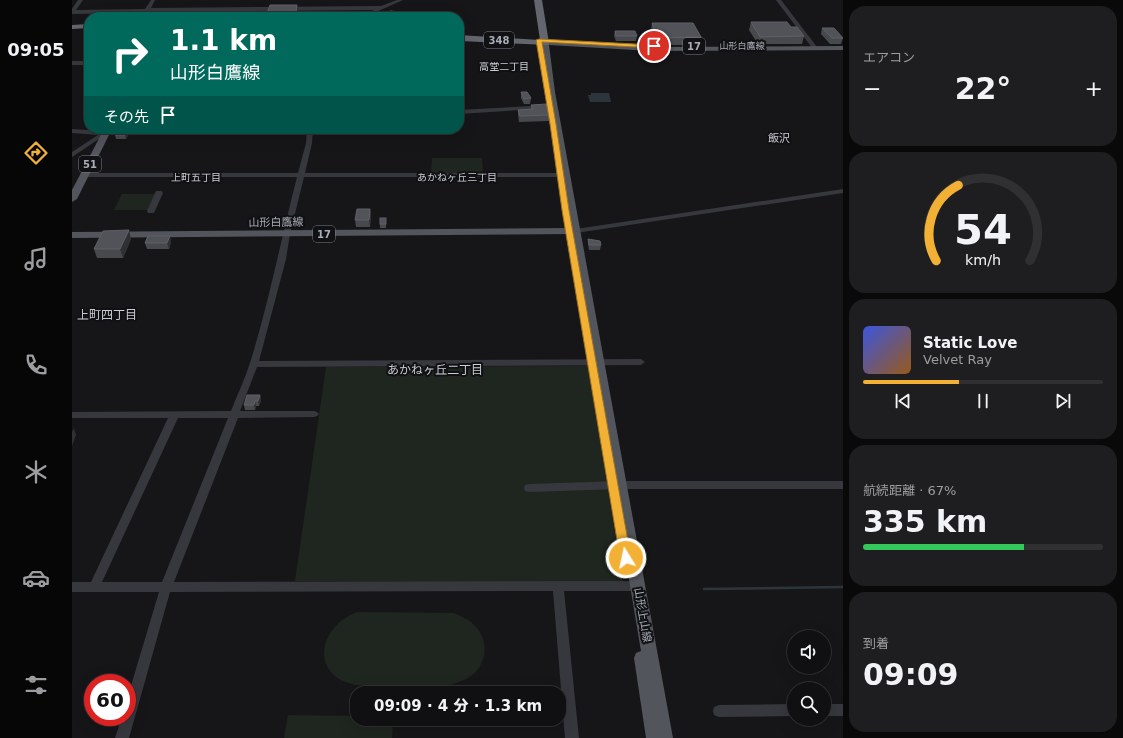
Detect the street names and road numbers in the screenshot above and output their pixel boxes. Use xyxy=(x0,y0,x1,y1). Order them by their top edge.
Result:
road number: 348 xyxy=(484,32,514,48)
road number: 17 xyxy=(683,38,705,54)
street label: 山形白鷹線 xyxy=(719,41,765,51)
road number: 51 xyxy=(79,156,101,172)
street label: 山形白鷹線 xyxy=(248,216,304,229)
road number: 17 xyxy=(313,226,335,242)
street label: 山形上山線 xyxy=(631,587,654,643)

